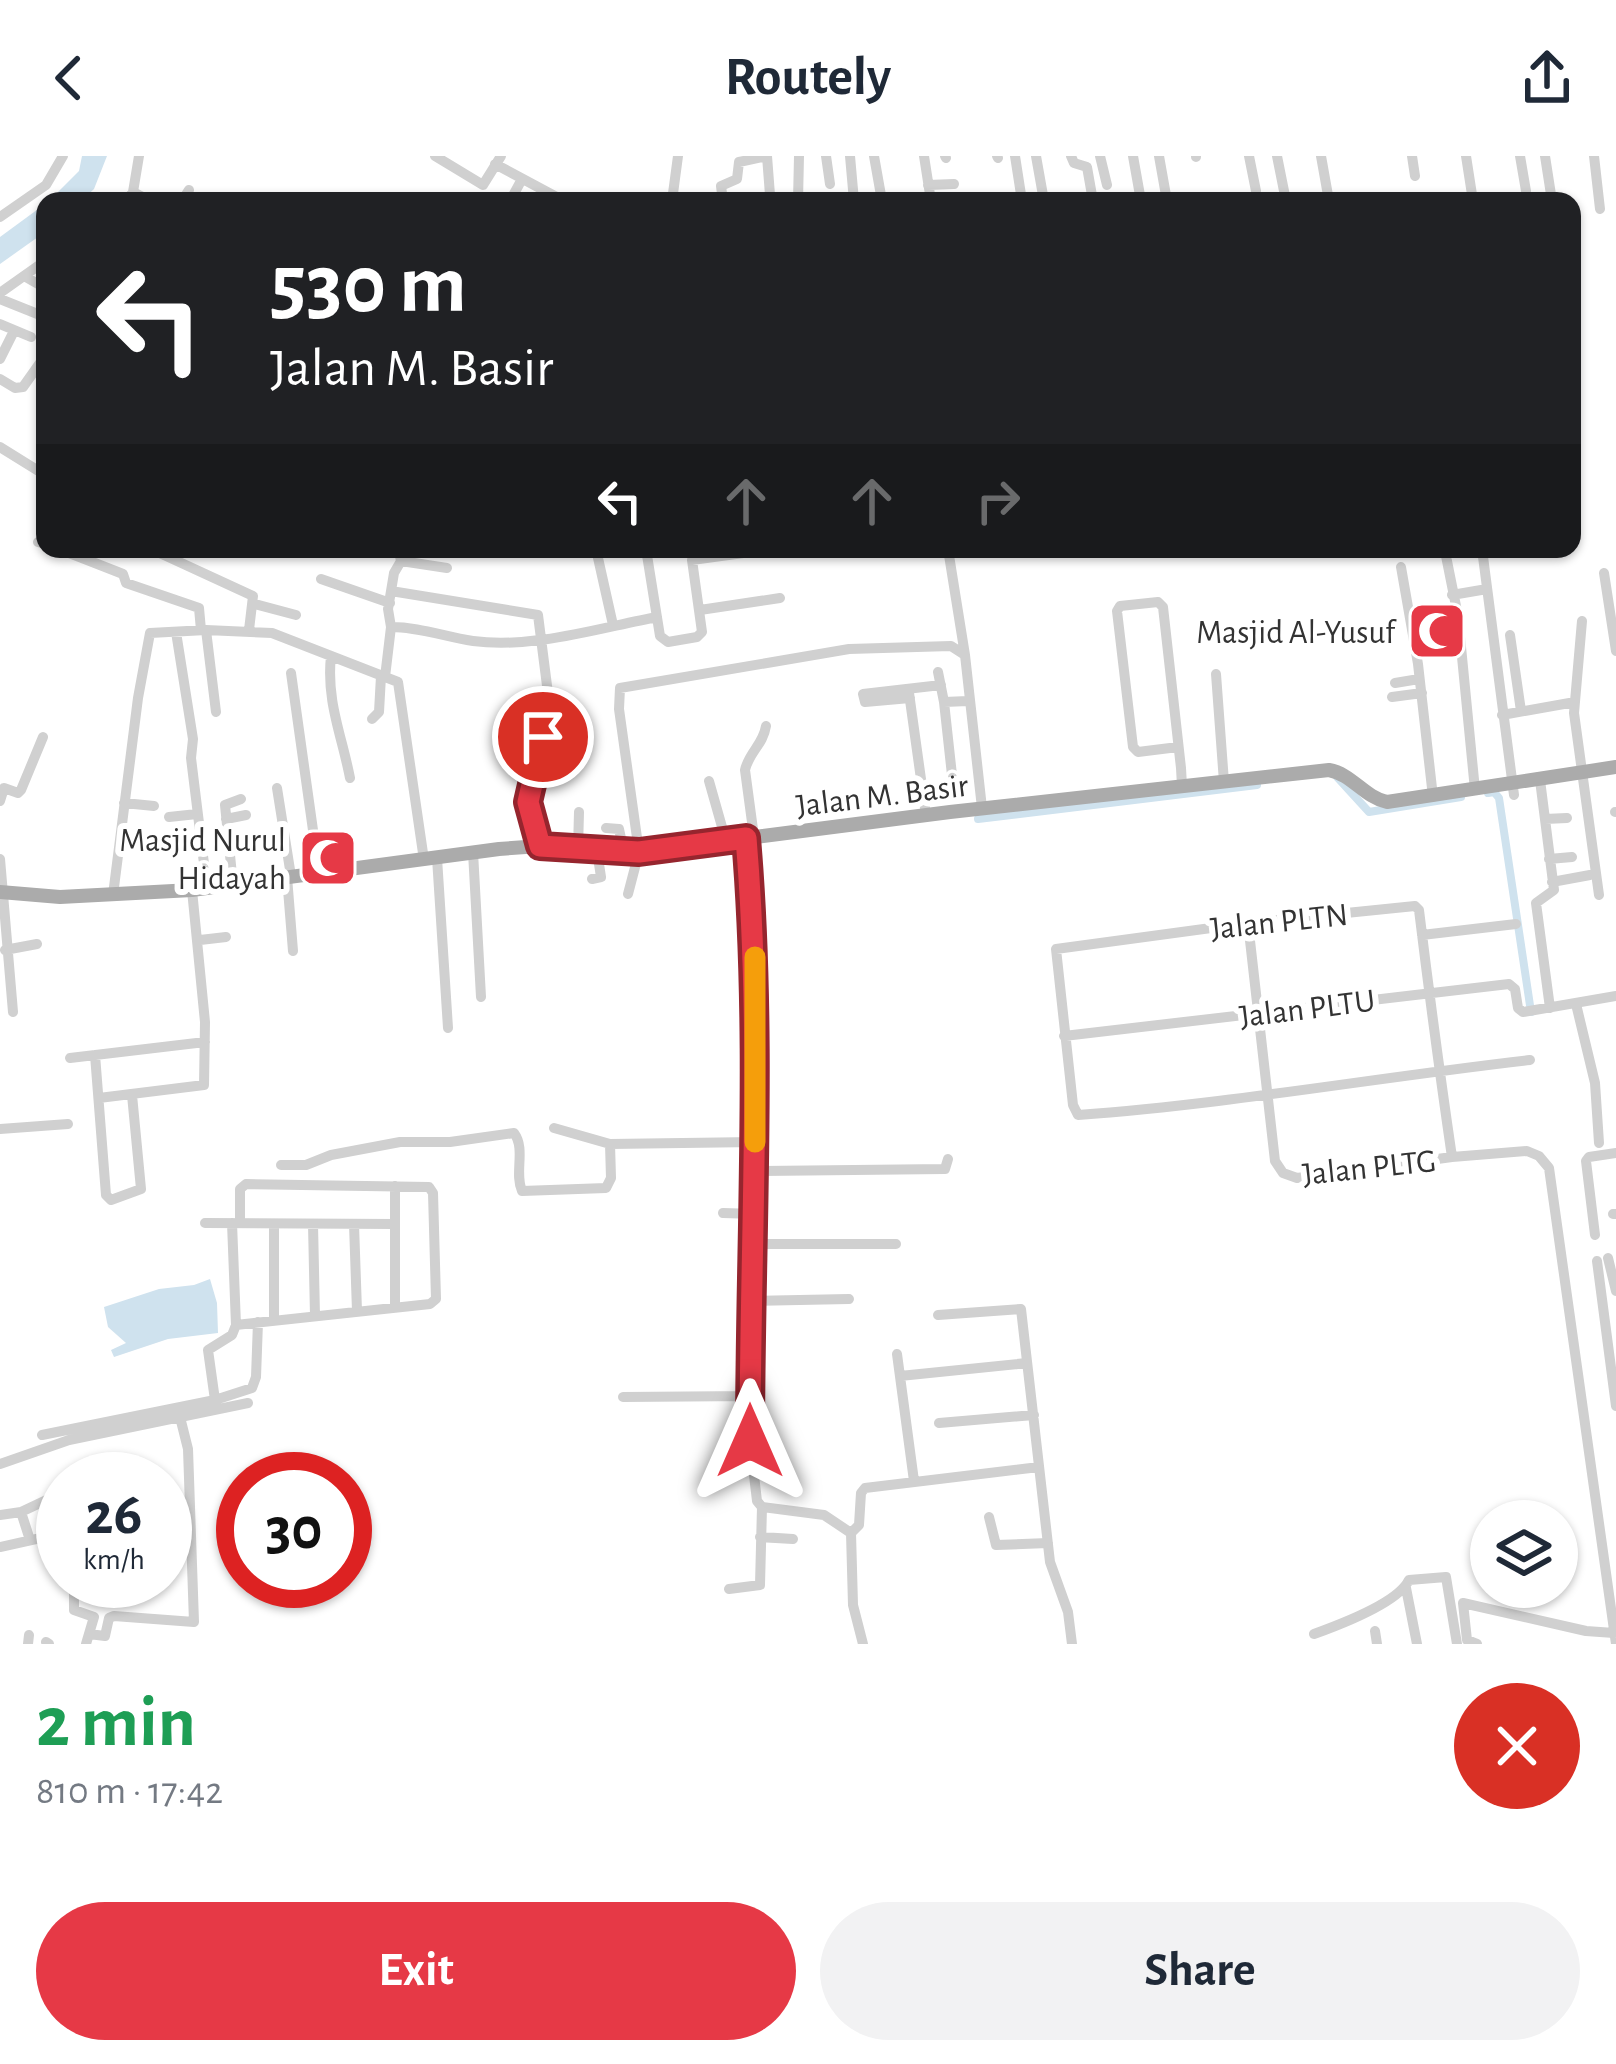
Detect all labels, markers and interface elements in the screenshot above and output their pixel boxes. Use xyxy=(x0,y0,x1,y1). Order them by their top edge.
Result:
icon: back xyxy=(36,45,102,111)
icon: share xyxy=(1514,45,1580,111)
text: Routely xyxy=(725,51,891,105)
icon: left xyxy=(72,240,228,396)
text: 530 m xyxy=(270,244,467,328)
text: Jalan M. Basir xyxy=(270,342,553,396)
icon: left xyxy=(587,468,653,534)
icon: ahead xyxy=(713,468,779,534)
icon: ahead xyxy=(839,468,905,534)
icon: right xyxy=(965,468,1031,534)
mosque icon: Masjid Al-Yusuf xyxy=(1406,600,1468,662)
place label: Masjid Al-Yusuf xyxy=(1196,617,1397,650)
pin xyxy=(492,686,594,788)
icon: arrive xyxy=(510,704,576,770)
street label: Jalan M. Basir xyxy=(794,770,971,823)
place label: Masjid Nurul Hidayah xyxy=(119,825,286,896)
mosque icon: Masjid Nurul Hidayah xyxy=(297,827,359,889)
street label: Jalan PLTN xyxy=(1209,899,1350,946)
street label: Jalan PLTU xyxy=(1238,985,1377,1034)
street label: Jalan PLTG xyxy=(1301,1145,1438,1192)
position arrow xyxy=(687,1378,813,1504)
speed limit sign: 30 xyxy=(216,1452,372,1608)
text: 26 xyxy=(85,1485,143,1545)
map controls xyxy=(1470,1500,1578,1608)
button: layers xyxy=(1470,1500,1578,1608)
text: km/h xyxy=(83,1545,145,1575)
button: close xyxy=(1454,1683,1580,1809)
text: 2 min xyxy=(36,1687,196,1759)
text: 810 m · 17:42 xyxy=(36,1772,223,1811)
button: Exit xyxy=(36,1902,796,2040)
button: Share xyxy=(820,1902,1580,2040)

